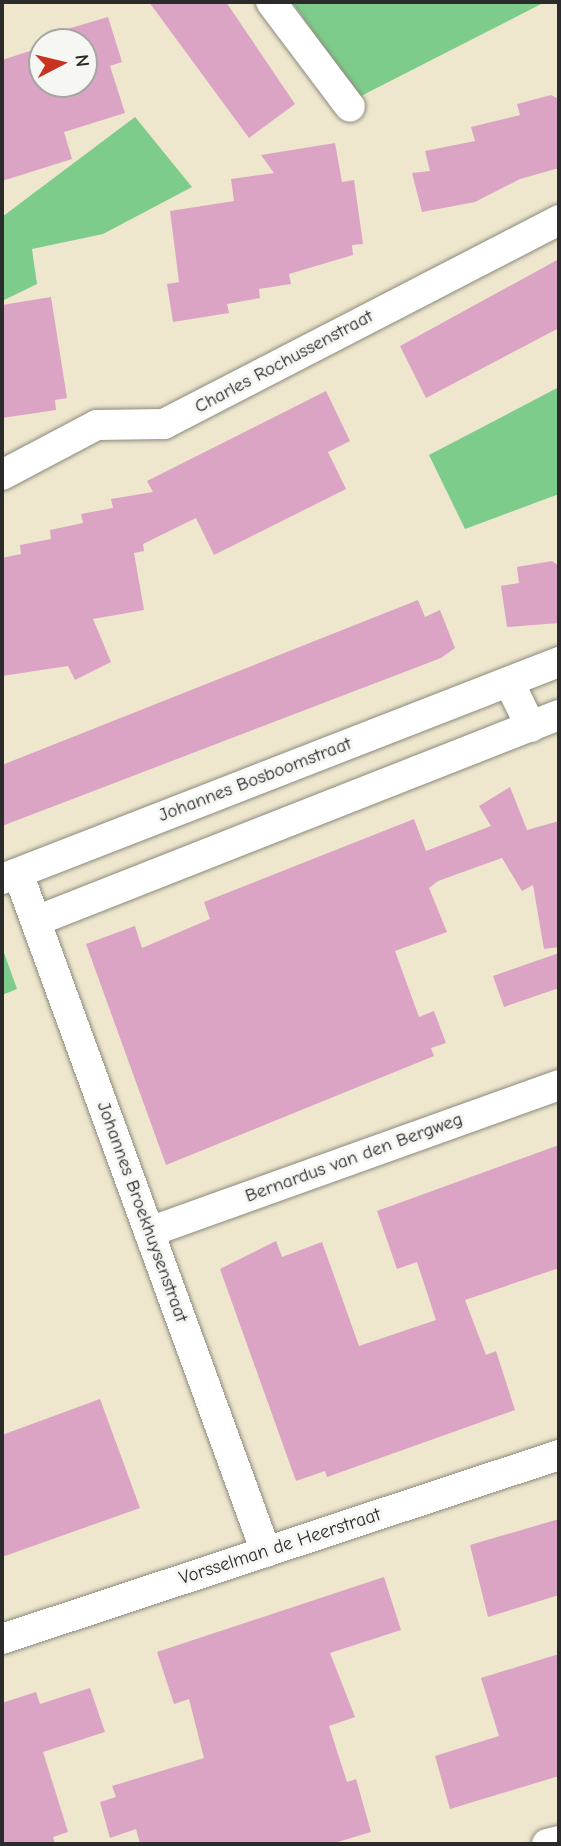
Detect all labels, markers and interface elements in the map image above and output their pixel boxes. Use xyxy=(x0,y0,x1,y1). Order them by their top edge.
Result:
north arrow xyxy=(28,28,98,98)
text: N xyxy=(70,53,94,68)
street label: Charles Rochussenstraat xyxy=(191,305,377,419)
street label: Johannes Bosboomstraat xyxy=(155,733,355,827)
street label: Johannes Broekhuysenstraat xyxy=(91,1099,193,1325)
street label: Bernardus van den Bergweg xyxy=(242,1108,466,1208)
street label: Vorsselman de Heerstraat xyxy=(176,1504,384,1590)

